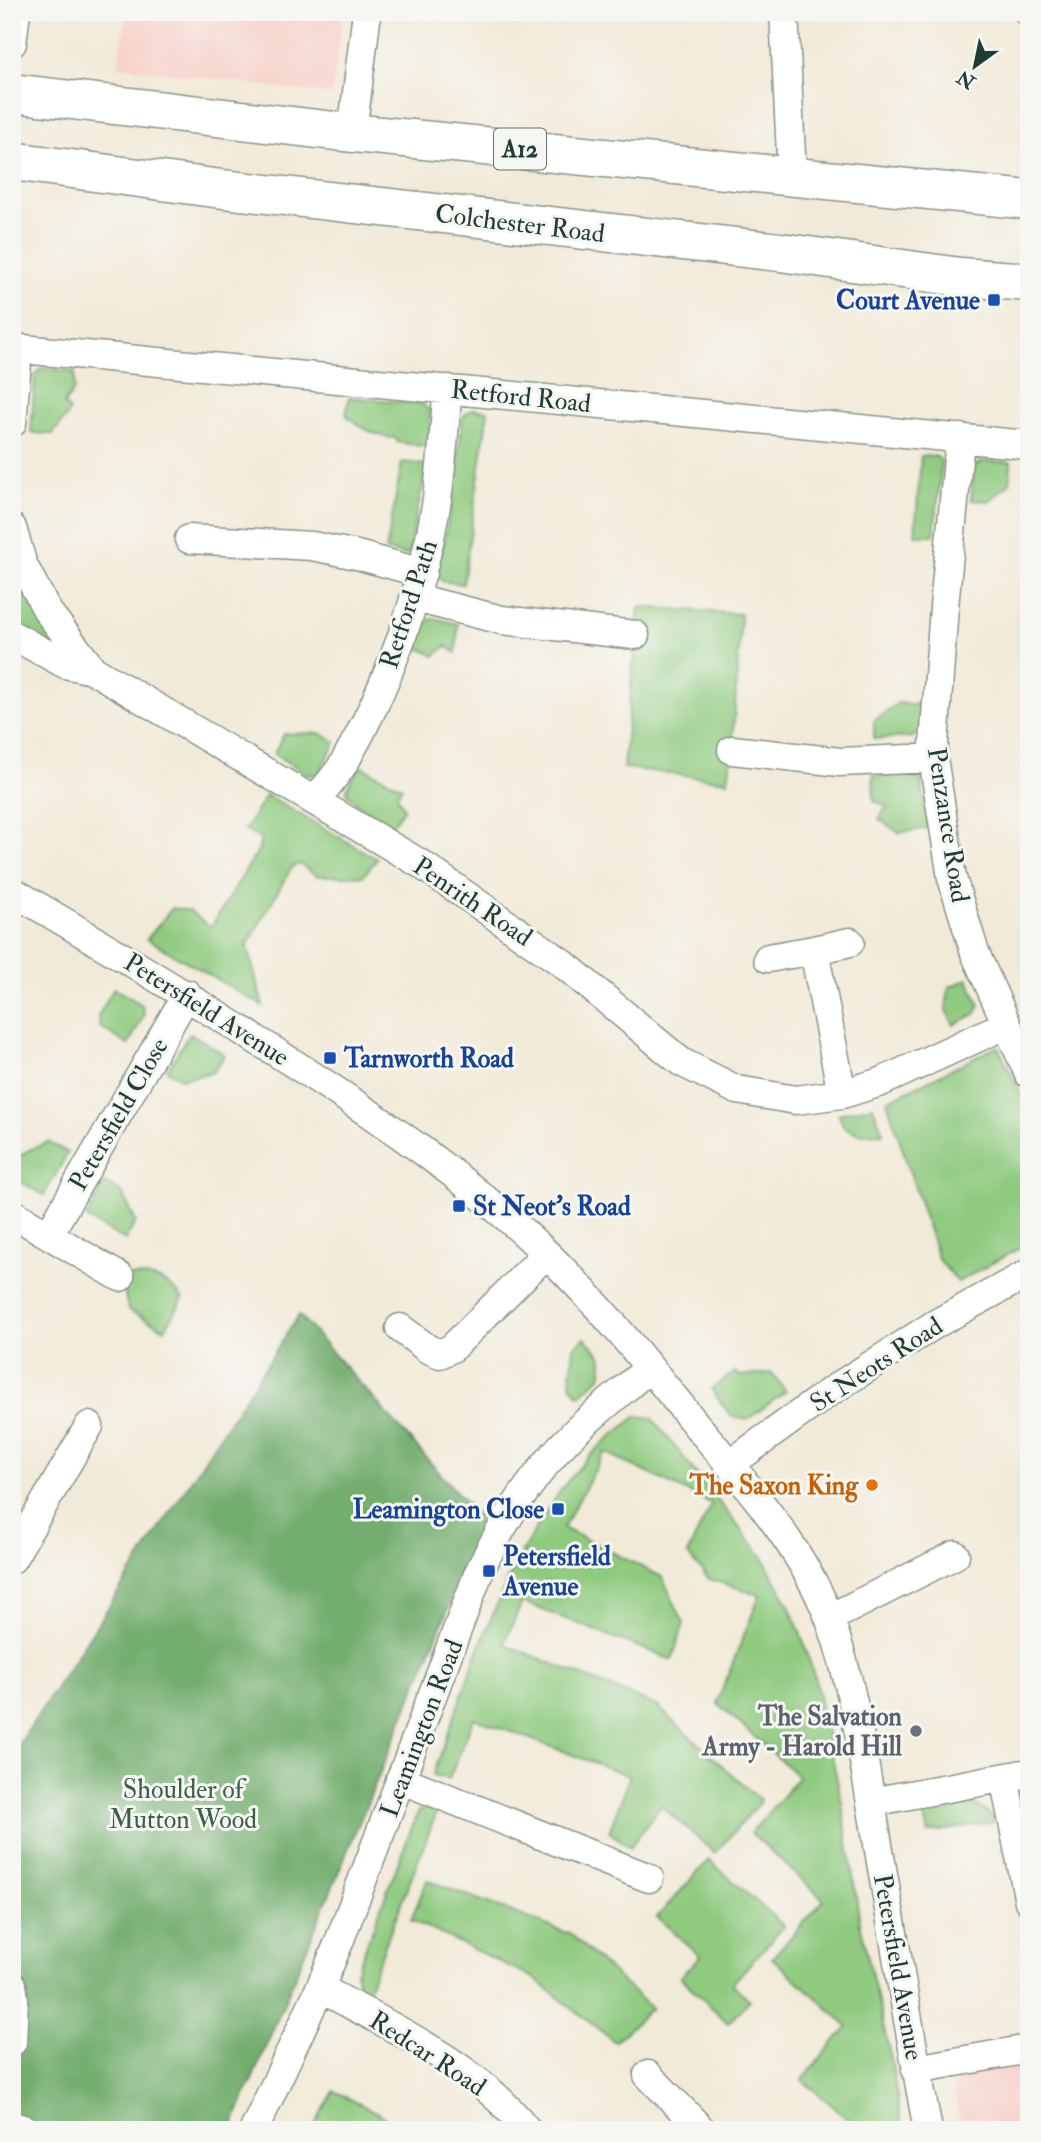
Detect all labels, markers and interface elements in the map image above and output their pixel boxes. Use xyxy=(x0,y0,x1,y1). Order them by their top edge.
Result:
north arrow xyxy=(940,32,1010,102)
text: N xyxy=(952,64,981,95)
road number: A12 xyxy=(494,128,546,169)
street label: Colchester Road xyxy=(433,198,607,250)
place label: Court Avenue xyxy=(836,285,980,317)
marker: Court Avenue xyxy=(986,292,1002,308)
street label: Retford Road xyxy=(449,374,593,420)
street label: Retford Path xyxy=(373,535,445,673)
street label: Penzance Road xyxy=(920,745,976,905)
street label: Penrith Road xyxy=(407,850,538,954)
street label: Petersfield Avenue xyxy=(118,946,295,1073)
street label: Petersfield Close xyxy=(62,1032,176,1197)
place label: Tarnworth Road xyxy=(343,1043,514,1075)
marker: Tarnworth Road xyxy=(322,1050,338,1066)
place label: St Neot's Road xyxy=(473,1191,631,1223)
marker: St Neot's Road xyxy=(451,1198,467,1214)
street label: St Neots Road xyxy=(804,1310,949,1420)
place label: The Saxon King xyxy=(689,1470,859,1503)
marker: The Saxon King xyxy=(864,1477,880,1493)
place label: Leamington Close xyxy=(353,1494,544,1527)
marker: Leamington Close xyxy=(550,1501,566,1517)
place label: Petersfield Avenue xyxy=(502,1541,611,1603)
marker: Petersfield Avenue xyxy=(481,1563,497,1579)
street label: Leamington Road xyxy=(373,1635,471,1822)
place label: The Salvation Army - Harold Hill xyxy=(701,1701,903,1764)
marker: The Salvation Army - Harold Hill xyxy=(908,1723,924,1739)
park label: Shoulder of Mutton Wood xyxy=(109,1774,257,1836)
street label: Petersfield Avenue xyxy=(866,1872,930,2063)
street label: Redcar Road xyxy=(363,2004,492,2104)

